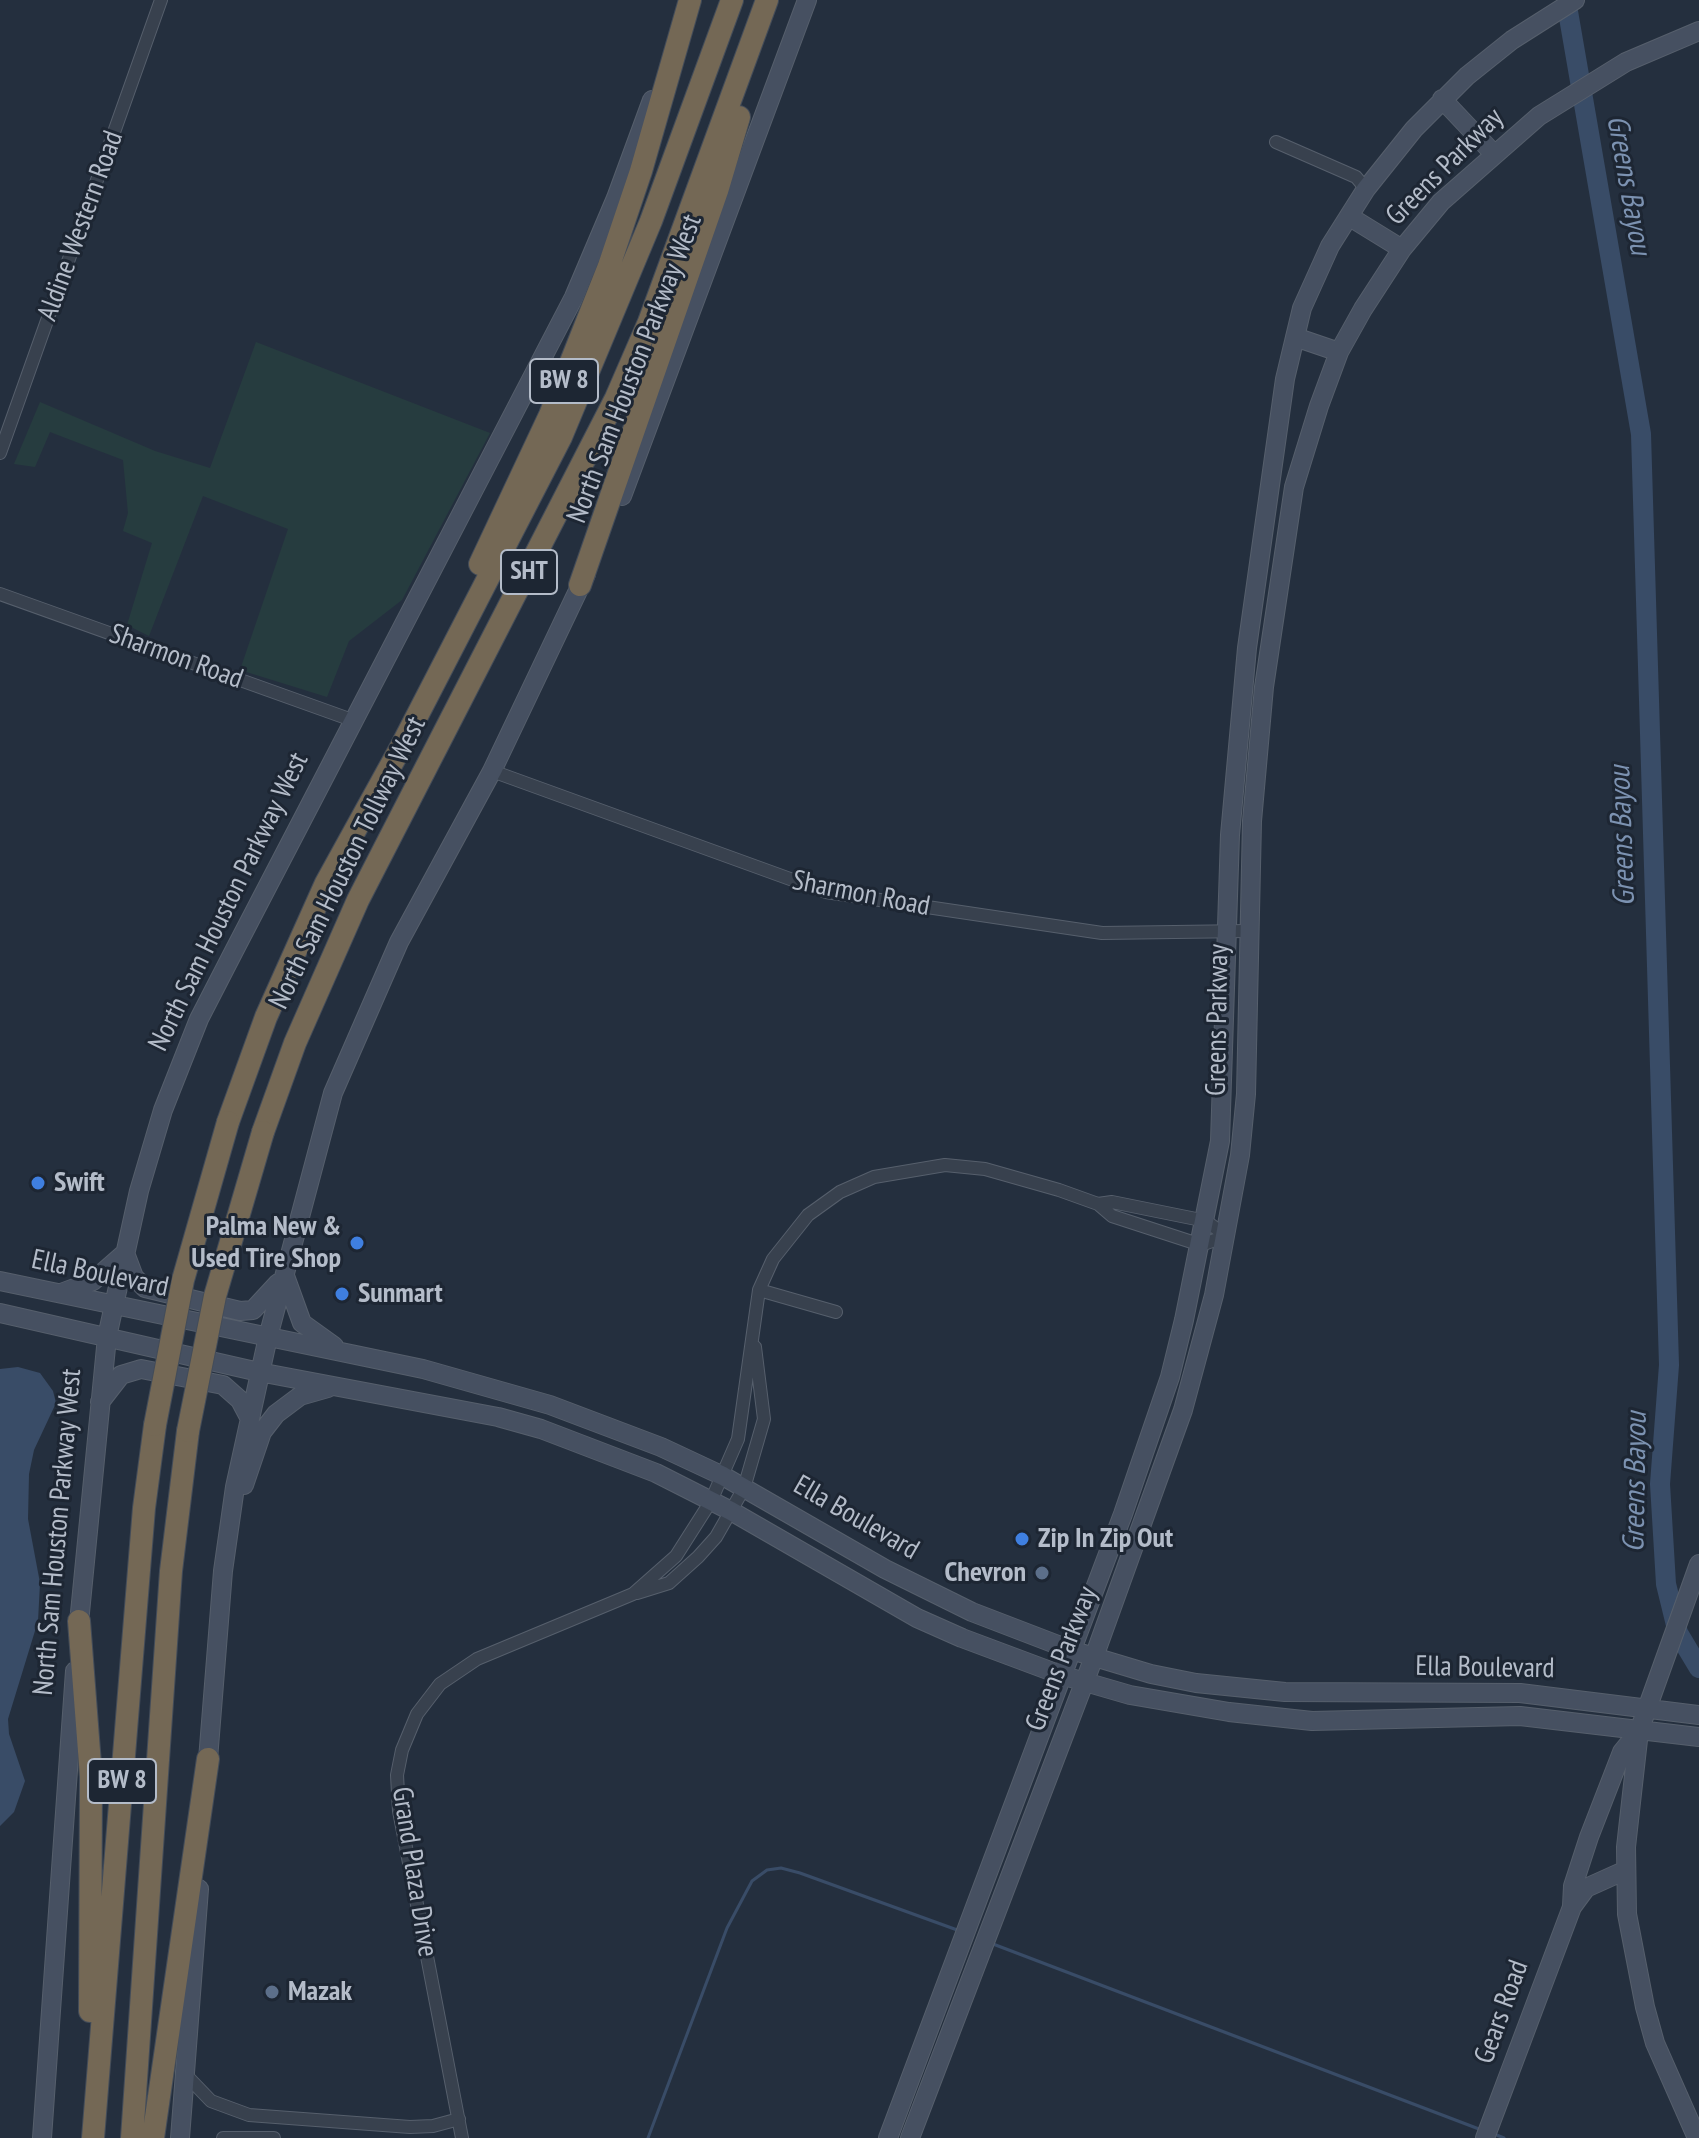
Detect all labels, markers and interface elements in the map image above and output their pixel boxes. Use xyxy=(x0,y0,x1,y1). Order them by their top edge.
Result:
street label: Greens Parkway xyxy=(1379,101,1511,233)
water label: Greens Bayou xyxy=(1598,113,1658,257)
street label: Aldine Western Road xyxy=(31,127,131,325)
street label: North Sam Houston Parkway West xyxy=(561,210,709,528)
road number: BW 8 xyxy=(530,359,598,403)
road number: SHT xyxy=(501,550,557,594)
street label: Sharmon Road xyxy=(105,617,247,697)
street label: North Sam Houston Tollway West xyxy=(263,711,433,1015)
street label: North Sam Houston Parkway West xyxy=(142,747,316,1057)
water label: Greens Bayou xyxy=(1603,765,1643,907)
street label: Sharmon Road xyxy=(789,864,933,924)
street label: Greens Parkway xyxy=(1200,944,1236,1096)
place label: Swift xyxy=(54,1166,105,1200)
marker: Swift xyxy=(29,1174,47,1192)
place label: Palma New & Used Tire Shop xyxy=(191,1210,341,1276)
marker: Palma New & Used Tire Shop xyxy=(348,1234,366,1252)
street label: Ella Boulevard xyxy=(28,1243,172,1305)
place label: Sunmart xyxy=(358,1277,443,1311)
marker: Sunmart xyxy=(333,1285,351,1303)
street label: North Sam Houston Parkway West xyxy=(27,1367,89,1697)
water label: Greens Bayou xyxy=(1617,1411,1655,1553)
street label: Ella Boulevard xyxy=(787,1469,925,1567)
place label: Zip In Zip Out xyxy=(1038,1522,1173,1556)
marker: Zip In Zip Out xyxy=(1013,1530,1031,1548)
place label: Chevron xyxy=(945,1556,1026,1590)
marker: Chevron xyxy=(1033,1564,1051,1582)
street label: Greens Parkway xyxy=(1019,1582,1105,1736)
street label: Ella Boulevard xyxy=(1415,1650,1555,1686)
road number: BW 8 xyxy=(88,1759,156,1803)
street label: Grand Plaza Drive xyxy=(384,1785,444,1959)
street label: Gears Road xyxy=(1468,1956,1536,2068)
place label: Mazak xyxy=(288,1975,352,2009)
marker: Mazak xyxy=(263,1983,281,2001)

